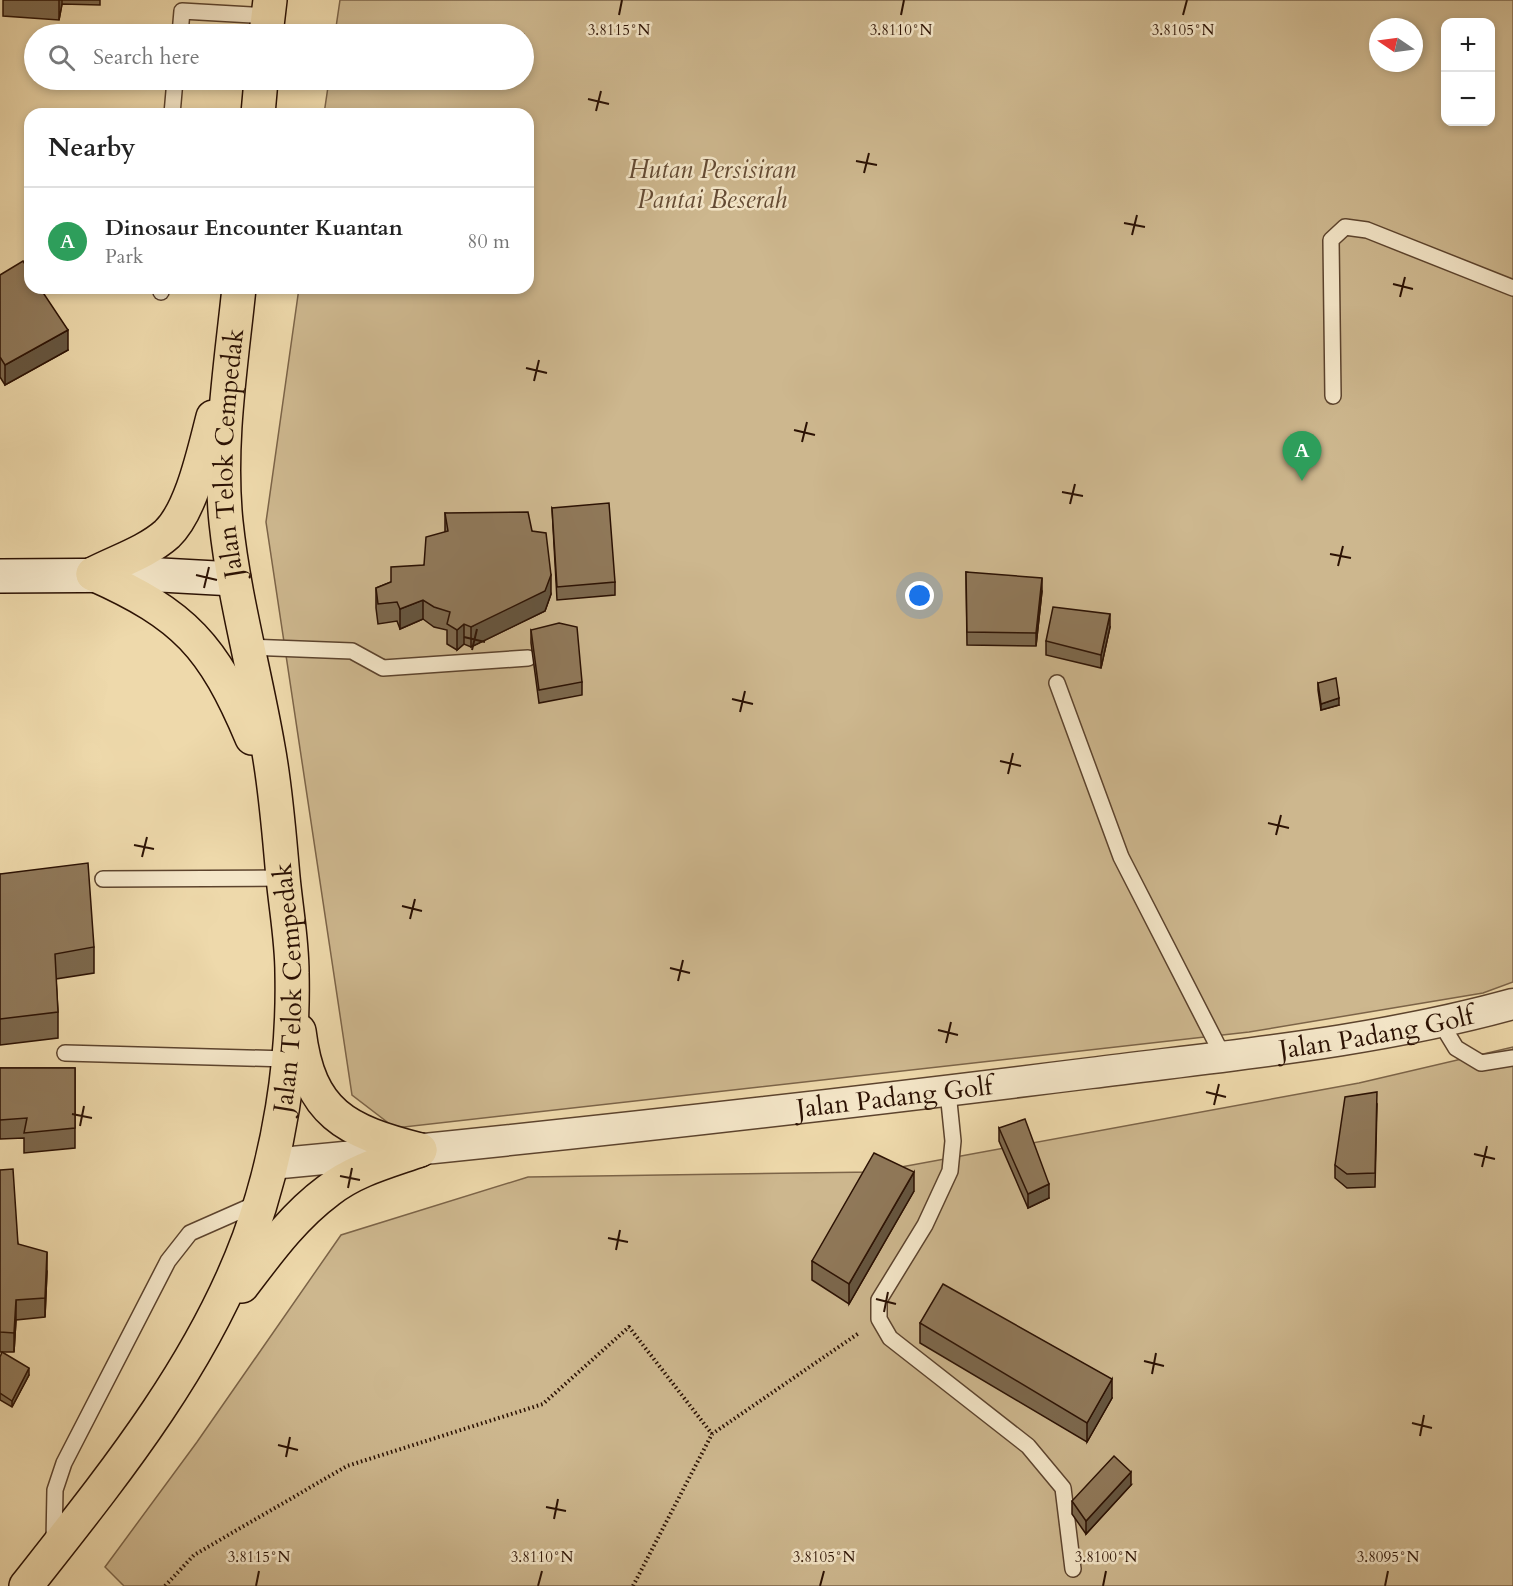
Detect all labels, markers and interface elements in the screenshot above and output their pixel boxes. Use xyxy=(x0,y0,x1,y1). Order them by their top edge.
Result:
north arrow xyxy=(1369,18,1423,72)
map controls xyxy=(1441,18,1495,126)
button: + xyxy=(1441,18,1495,72)
text: 3.8115°N xyxy=(588,20,651,40)
text: 3.8110°N xyxy=(870,20,933,40)
text: 3.8105°N xyxy=(1152,20,1215,40)
search box xyxy=(24,24,534,90)
icon: search xyxy=(45,41,78,74)
text: Search here xyxy=(93,42,200,72)
button: − xyxy=(1441,72,1495,126)
text: Nearby xyxy=(48,130,136,165)
park label: Hutan Persisiran Pantai Beserah xyxy=(628,152,796,217)
text: Dinosaur Encounter Kuantan xyxy=(105,213,403,243)
text: A xyxy=(60,228,75,255)
text: 80 m xyxy=(467,228,510,255)
text: Park xyxy=(105,243,143,270)
street label: Jalan Telok Cempedak xyxy=(206,327,252,585)
pin: A xyxy=(1282,432,1322,481)
your location xyxy=(905,581,934,610)
street label: Jalan Telok Cempedak xyxy=(264,862,310,1120)
street label: Jalan Padang Golf xyxy=(1273,996,1481,1067)
street label: Jalan Padang Golf xyxy=(791,1067,998,1126)
text: 3.8115°N xyxy=(228,1547,291,1567)
text: 3.8110°N xyxy=(511,1547,574,1567)
text: 3.8105°N xyxy=(793,1547,856,1567)
text: 3.8100°N xyxy=(1075,1547,1138,1567)
text: 3.8095°N xyxy=(1357,1547,1420,1567)

